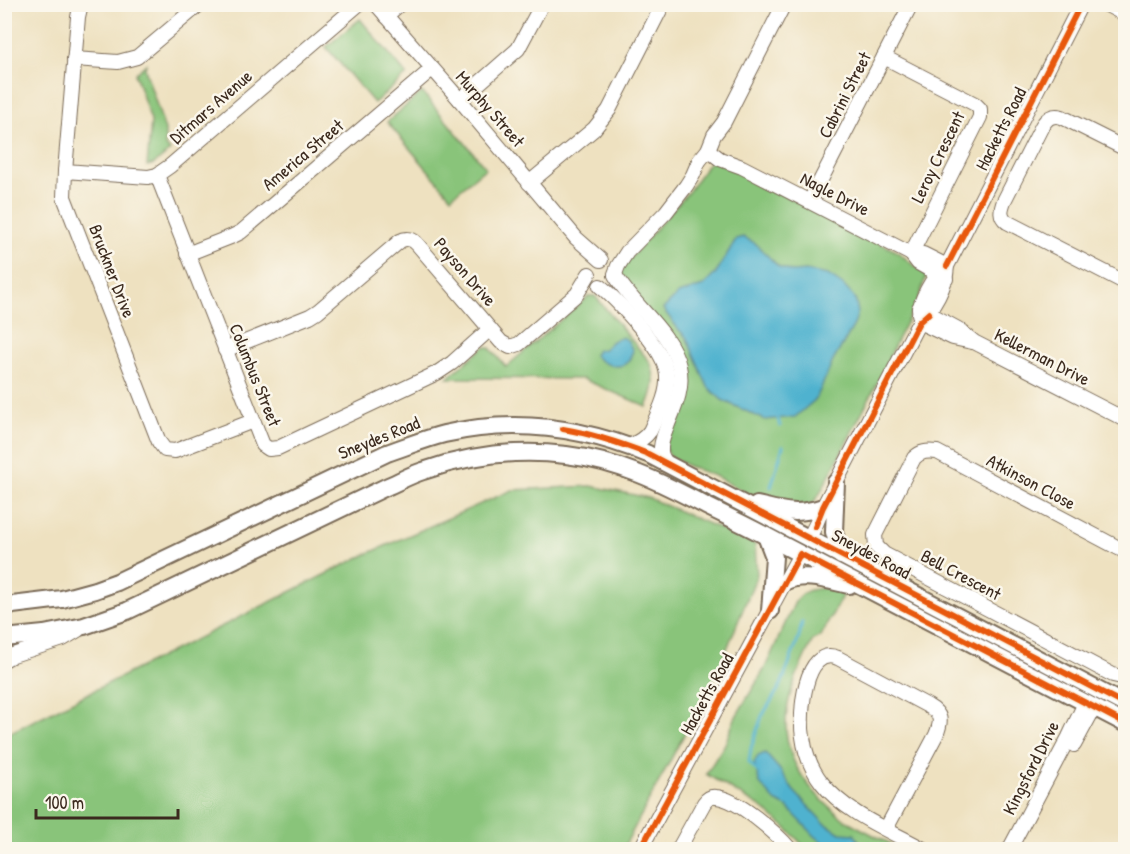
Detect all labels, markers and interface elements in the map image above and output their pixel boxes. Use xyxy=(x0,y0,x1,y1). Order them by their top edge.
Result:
street label: Cabrini Street xyxy=(812,47,877,142)
street label: Ditmars Avenue xyxy=(164,64,257,149)
street label: Murphy Street xyxy=(450,65,531,153)
street label: Hacketts Road xyxy=(969,83,1032,175)
street label: Leroy Crescent xyxy=(905,106,971,207)
street label: America Street xyxy=(257,113,349,196)
street label: Nagle Drive xyxy=(796,165,874,222)
street label: Bruckner Drive xyxy=(83,221,142,321)
street label: Payson Drive xyxy=(428,232,502,311)
street label: Columbus Street xyxy=(223,320,288,431)
street label: Kellerman Drive xyxy=(990,322,1094,391)
street label: Sneydes Road xyxy=(334,410,423,465)
street label: Atkinson Close xyxy=(983,448,1080,515)
street label: Sneydes Road xyxy=(827,522,915,585)
street label: Bell Crescent xyxy=(917,543,1006,607)
street label: Hacketts Road xyxy=(674,648,739,739)
street label: Kingsford Drive xyxy=(996,717,1065,819)
scale bar xyxy=(36,782,178,820)
text: 100 m xyxy=(45,790,84,815)

